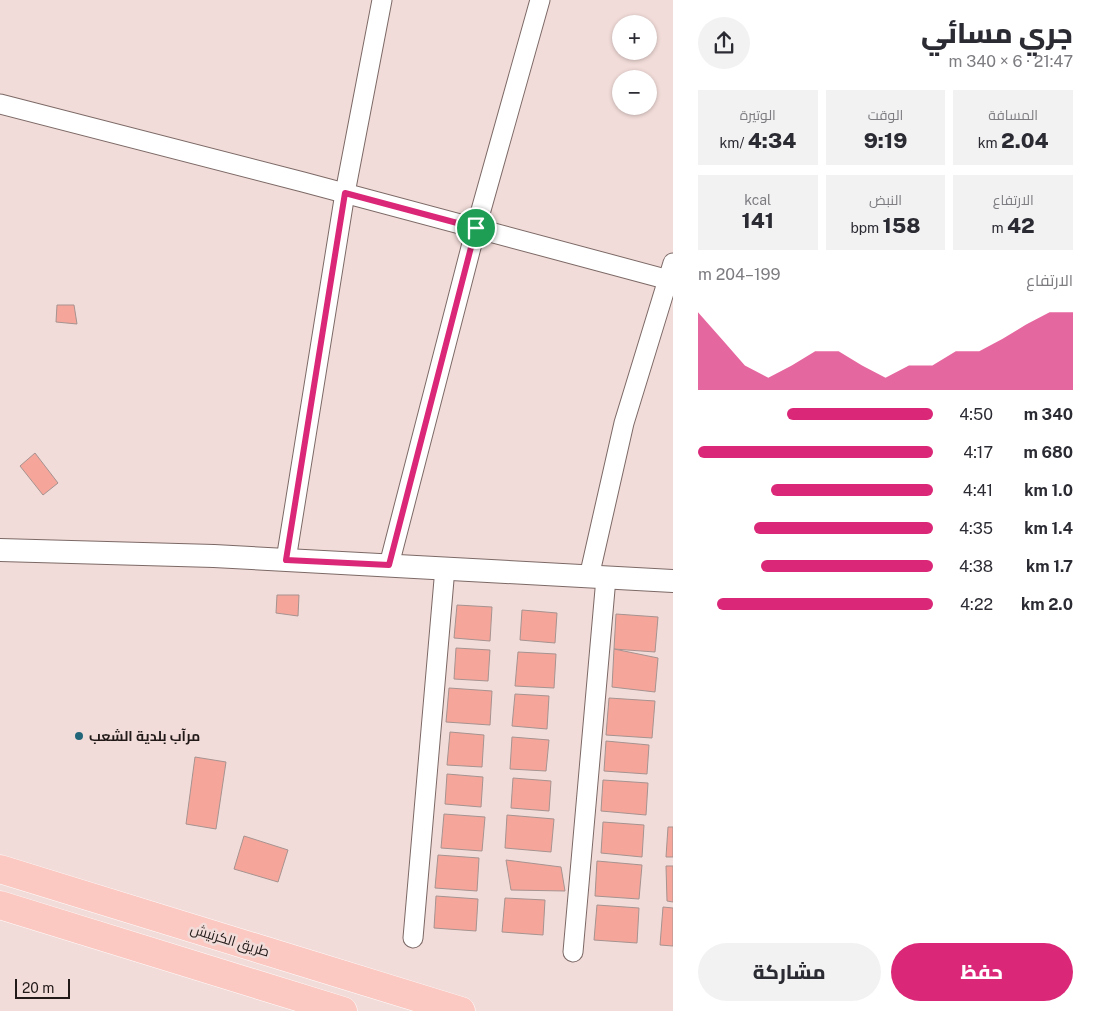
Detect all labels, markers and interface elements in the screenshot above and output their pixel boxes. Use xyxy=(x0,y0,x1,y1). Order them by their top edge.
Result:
map controls xyxy=(612,15,657,115)
button: + xyxy=(612,15,657,60)
text: جري مسائي xyxy=(921,16,1073,49)
button: share xyxy=(698,17,750,69)
text: 21:47 · 6 × 340 m xyxy=(948,52,1073,71)
button: − xyxy=(612,70,657,115)
text: الوتيرة xyxy=(740,107,776,123)
text: الوقت xyxy=(868,107,903,123)
text: المسافة xyxy=(988,107,1038,123)
text: 4:34 xyxy=(748,128,796,153)
text: 9:19 xyxy=(864,128,907,153)
text: 2.04 xyxy=(1001,128,1049,153)
text: /km xyxy=(720,135,748,151)
text: km xyxy=(978,135,1001,151)
text: kcal xyxy=(744,192,771,208)
text: النبض xyxy=(869,192,902,208)
text: الارتفاع xyxy=(993,192,1034,208)
pin xyxy=(455,207,497,249)
text: 141 xyxy=(742,208,774,233)
text: 158 xyxy=(883,213,921,238)
text: 42 xyxy=(1007,213,1035,238)
icon: arrive xyxy=(462,214,490,242)
text: bpm xyxy=(850,220,883,236)
text: m xyxy=(992,220,1007,236)
text: 199–204 m xyxy=(698,265,780,284)
text: الارتفاع xyxy=(1026,271,1073,290)
text: 4:50 xyxy=(959,405,993,424)
text: 340 m xyxy=(1024,405,1073,424)
text: 4:17 xyxy=(963,443,993,462)
text: 680 m xyxy=(1024,443,1073,462)
text: 4:41 xyxy=(963,481,993,500)
text: 1.0 km xyxy=(1024,481,1073,500)
text: 4:35 xyxy=(959,519,993,538)
text: 1.4 km xyxy=(1024,519,1073,538)
text: 4:38 xyxy=(959,557,993,576)
text: 1.7 km xyxy=(1026,557,1073,576)
text: 4:22 xyxy=(960,595,993,614)
text: 2.0 km xyxy=(1021,595,1073,614)
place label: مرآب بلدية الشعب xyxy=(89,728,200,745)
marker: مرآب بلدية الشعب xyxy=(73,730,85,742)
street label: طريق الكرنيش xyxy=(188,920,271,961)
button: مشاركة xyxy=(698,943,881,1001)
button: حفظ xyxy=(891,943,1073,1001)
scale bar xyxy=(15,976,70,999)
text: 20 m xyxy=(22,980,54,996)

